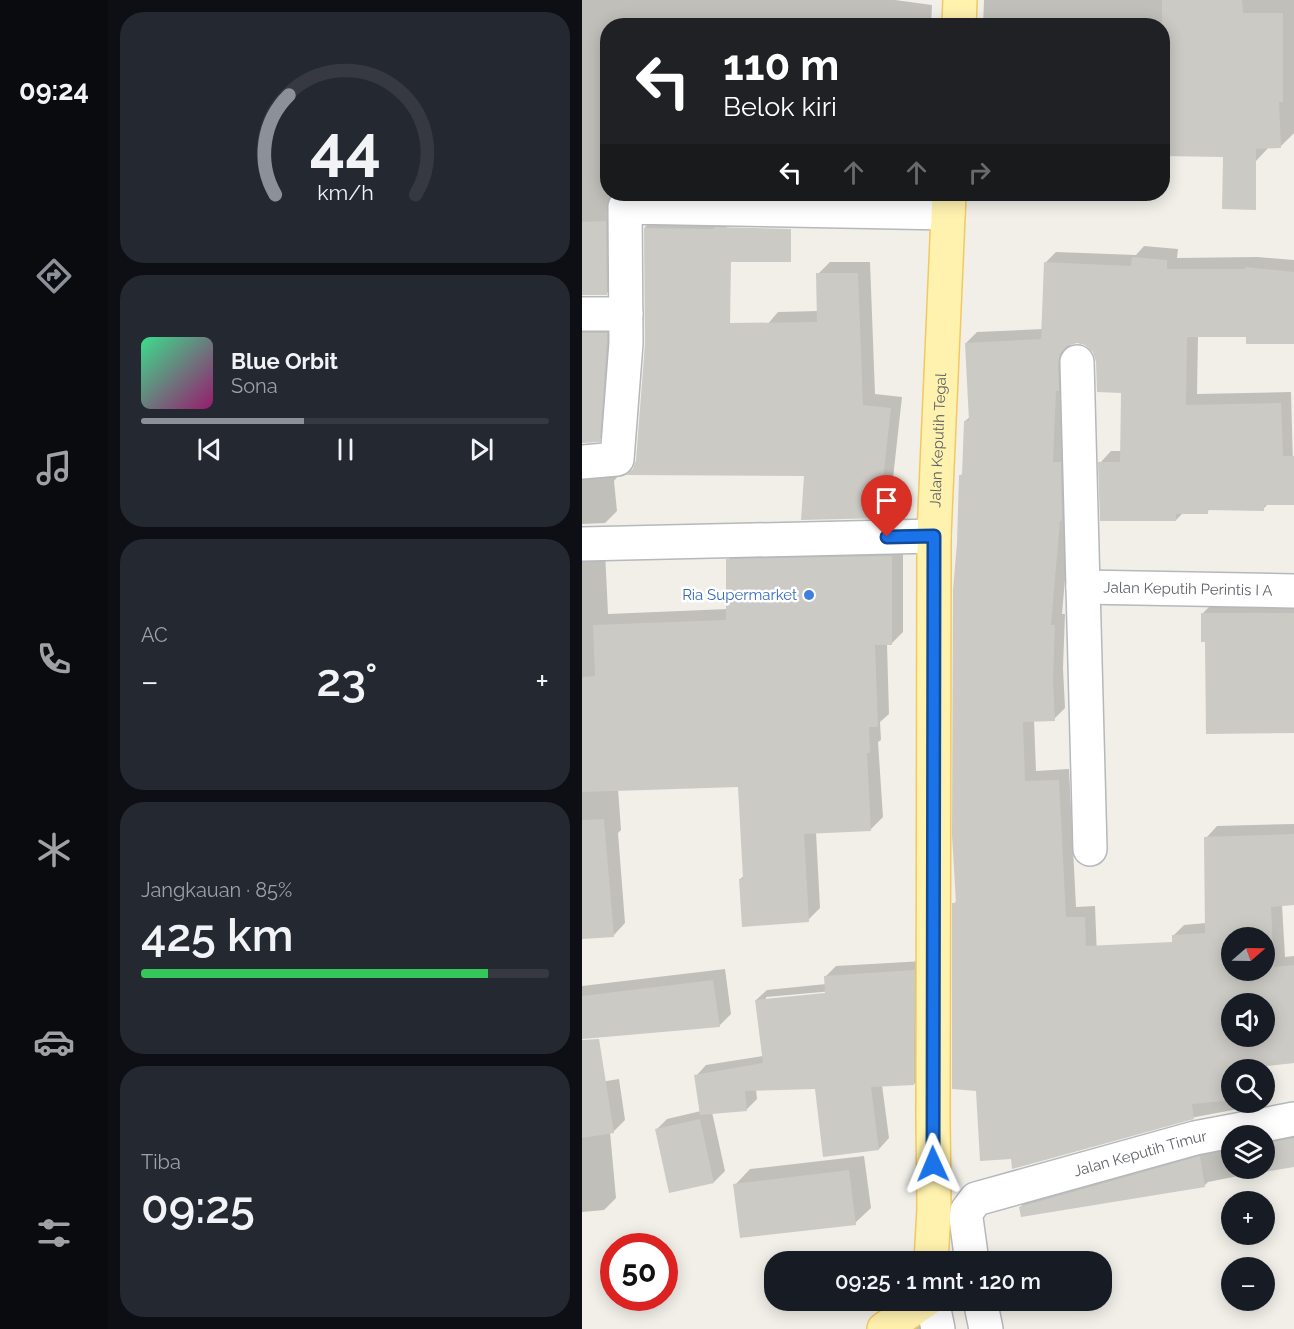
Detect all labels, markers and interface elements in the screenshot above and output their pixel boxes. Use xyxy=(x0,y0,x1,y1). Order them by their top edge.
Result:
text: 110 m xyxy=(723,41,839,90)
icon: left xyxy=(624,42,702,120)
text: 09:24 xyxy=(19,75,89,106)
text: Belok kiri xyxy=(723,91,837,122)
text: 44 xyxy=(309,110,381,184)
icon: left xyxy=(774,156,807,189)
icon: ahead xyxy=(837,156,870,189)
icon: ahead xyxy=(900,156,933,189)
icon: right xyxy=(963,156,996,189)
text: km/h xyxy=(317,180,373,205)
icon: directions xyxy=(33,255,75,297)
text: Blue Orbit xyxy=(231,348,338,374)
street label: Jalan Keputih Tegal xyxy=(926,372,950,508)
text: Sona xyxy=(231,374,278,398)
icon: previous xyxy=(193,433,226,466)
icon: pause xyxy=(329,433,362,466)
icon: next xyxy=(465,433,498,466)
icon: music xyxy=(33,447,75,489)
pin xyxy=(861,475,912,537)
icon: arrive xyxy=(870,484,903,517)
street label: Jalan Keputih Perintis I A xyxy=(1103,578,1273,600)
place label: Ria Supermarket xyxy=(682,586,797,604)
marker: Ria Supermarket xyxy=(802,588,816,602)
text: AC xyxy=(141,623,168,647)
icon: phone xyxy=(33,638,75,680)
text: 23° xyxy=(317,654,378,707)
text: − xyxy=(141,662,159,701)
text: + xyxy=(535,662,549,701)
icon: climate xyxy=(33,829,75,871)
text: Jangkauan · 85% xyxy=(141,878,292,902)
text: 425 km xyxy=(141,909,293,962)
north arrow xyxy=(1221,927,1275,981)
map controls xyxy=(1221,927,1275,1311)
button: sound xyxy=(1221,993,1275,1047)
icon: car xyxy=(33,1021,75,1063)
button: search xyxy=(1221,1059,1275,1113)
button: layers xyxy=(1221,1125,1275,1179)
street label: Jalan Keputih Timur xyxy=(1072,1127,1209,1180)
position arrow xyxy=(901,1132,965,1196)
text: Tiba xyxy=(141,1150,181,1174)
text: 09:25 xyxy=(141,1181,255,1234)
button: + xyxy=(1221,1191,1275,1245)
icon: filters xyxy=(33,1212,75,1254)
speed limit sign: 50 xyxy=(600,1233,678,1311)
button: − xyxy=(1221,1257,1275,1311)
text: 09:25 · 1 mnt · 120 m xyxy=(835,1268,1041,1294)

